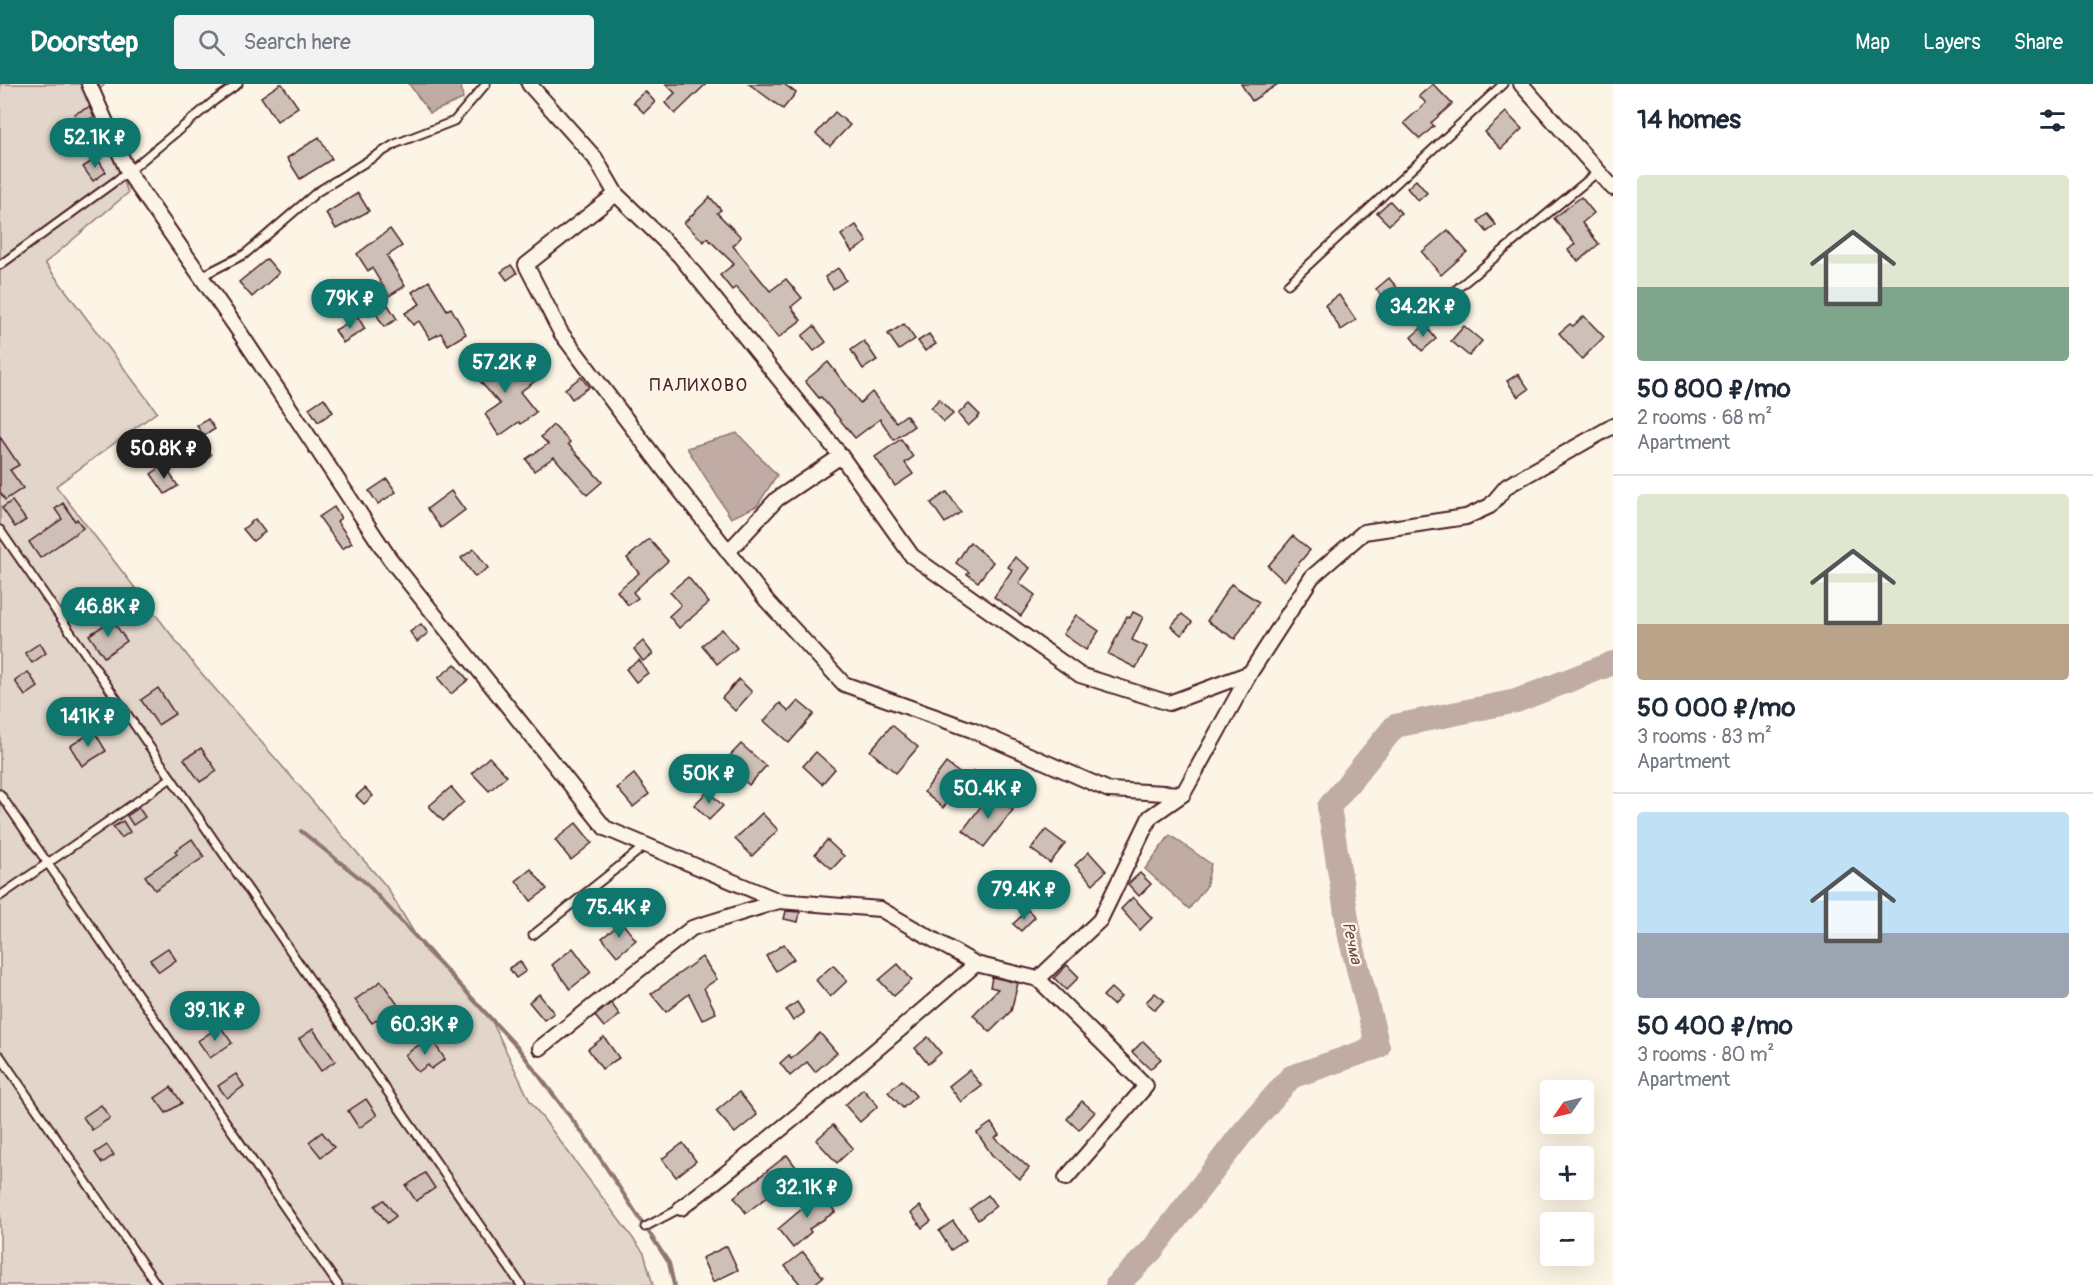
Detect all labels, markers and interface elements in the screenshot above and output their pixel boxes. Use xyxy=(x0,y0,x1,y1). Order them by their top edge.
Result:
search box xyxy=(174,15,594,69)
text: Doorstep xyxy=(30,25,138,60)
icon: search xyxy=(195,26,228,59)
text: Search here xyxy=(243,28,351,56)
text: Map xyxy=(1855,29,1890,56)
text: Layers xyxy=(1923,29,1981,56)
text: Share xyxy=(2014,29,2063,56)
text: 14 homes xyxy=(1637,104,1741,136)
icon: filters xyxy=(2036,104,2069,137)
pin: 52.1K ₽ xyxy=(40,118,150,169)
text: 52.1K ₽ xyxy=(64,125,126,150)
icon: home xyxy=(1799,214,1907,322)
pin: 79K ₽ xyxy=(308,279,392,330)
text: 79K ₽ xyxy=(325,286,375,311)
pin: 34.2K ₽ xyxy=(1368,287,1478,338)
text: 34.2K ₽ xyxy=(1390,294,1456,319)
pin: 57.2K ₽ xyxy=(450,343,560,394)
text: 57.2K ₽ xyxy=(472,350,538,375)
text: 50 800 ₽/mo xyxy=(1637,373,1791,405)
district label: ПАЛИХОВО xyxy=(650,374,748,397)
text: 2 rooms · 68 m² xyxy=(1637,405,1772,430)
pin: 50.8K ₽ xyxy=(109,429,219,480)
text: Apartment xyxy=(1637,430,1730,455)
text: 50.8K ₽ xyxy=(130,436,198,461)
icon: home xyxy=(1799,533,1907,641)
pin: 46.8K ₽ xyxy=(53,587,163,638)
text: 46.8K ₽ xyxy=(75,594,141,619)
text: 50 000 ₽/mo xyxy=(1637,692,1795,724)
pin: 141K ₽ xyxy=(39,697,137,748)
text: 141K ₽ xyxy=(60,704,116,729)
text: 3 rooms · 83 m² xyxy=(1637,724,1772,749)
text: Apartment xyxy=(1637,749,1730,774)
pin: 50K ₽ xyxy=(667,754,751,805)
text: 50K ₽ xyxy=(683,761,735,786)
pin: 50.4K ₽ xyxy=(933,769,1043,820)
text: 50.4K ₽ xyxy=(954,776,1022,801)
icon: home xyxy=(1799,851,1907,959)
pin: 79.4K ₽ xyxy=(969,870,1079,921)
text: 79.4K ₽ xyxy=(991,877,1057,902)
pin: 75.4K ₽ xyxy=(564,888,674,939)
text: 75.4K ₽ xyxy=(586,895,652,920)
water label: Речма xyxy=(1338,920,1366,967)
pin: 39.1K ₽ xyxy=(160,991,270,1042)
text: 39.1K ₽ xyxy=(184,998,246,1023)
pin: 60.3K ₽ xyxy=(370,1005,480,1056)
text: 50 400 ₽/mo xyxy=(1637,1010,1793,1042)
text: 60.3K ₽ xyxy=(390,1012,460,1037)
text: 3 rooms · 80 m² xyxy=(1637,1042,1774,1067)
text: Apartment xyxy=(1637,1067,1730,1092)
north arrow xyxy=(1540,1080,1594,1134)
map controls xyxy=(1540,1080,1594,1266)
button: + xyxy=(1540,1146,1594,1200)
pin: 32.1K ₽ xyxy=(752,1168,862,1219)
text: 32.1K ₽ xyxy=(776,1175,838,1200)
button: − xyxy=(1540,1212,1594,1266)

